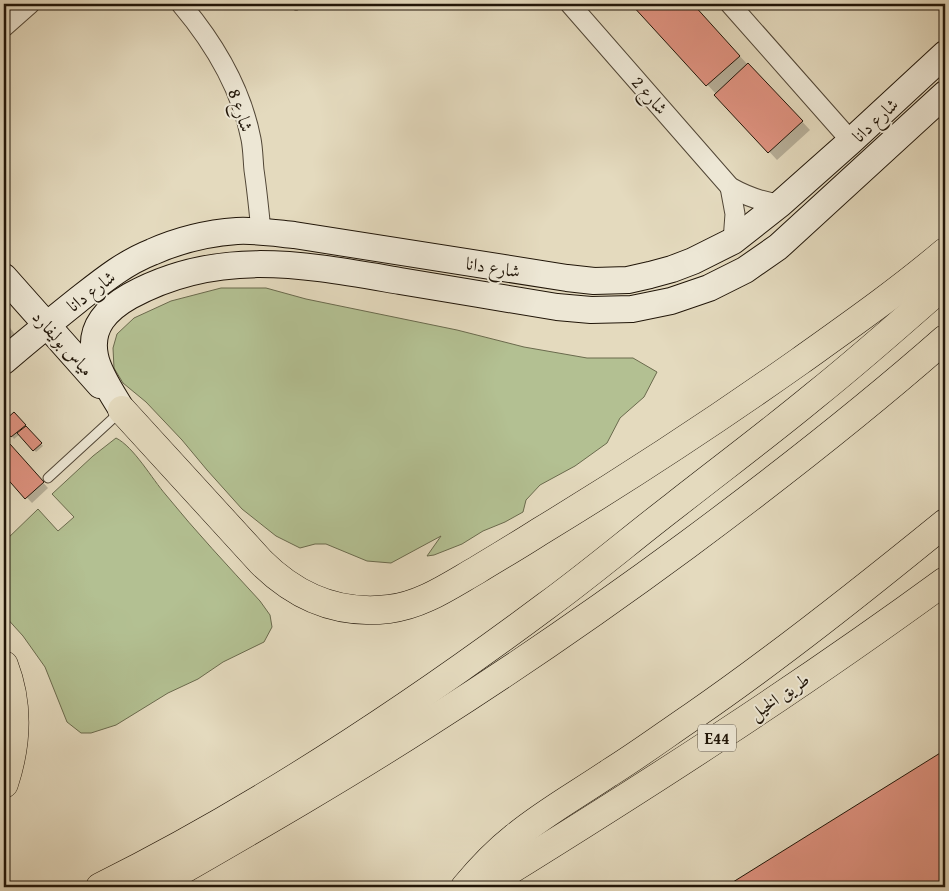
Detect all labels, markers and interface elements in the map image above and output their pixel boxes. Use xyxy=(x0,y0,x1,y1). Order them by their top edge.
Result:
street label: شارع 2 xyxy=(624,70,675,122)
street label: شارع 8 xyxy=(219,85,261,136)
street label: شارع دانا xyxy=(846,91,906,150)
street label: شارع دانا xyxy=(464,249,522,287)
street label: شارع دانا xyxy=(61,264,122,320)
street label: مياس بوليفارد xyxy=(26,304,100,382)
street label: طريق الخيل xyxy=(743,666,815,726)
road number: E44 xyxy=(698,724,736,751)

